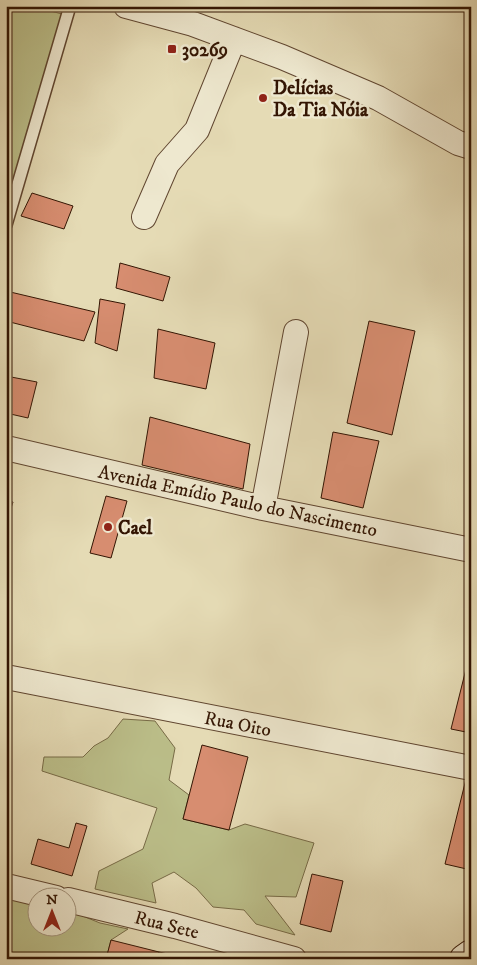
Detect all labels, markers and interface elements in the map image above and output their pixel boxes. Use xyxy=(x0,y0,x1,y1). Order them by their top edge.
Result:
place label: 30269 xyxy=(182,39,228,62)
marker: 30269 xyxy=(166,43,178,55)
place label: Delícias Da Tia Nóia xyxy=(273,77,369,122)
marker: Delícias Da Tia Nóia xyxy=(257,92,269,104)
street label: Avenida Emídio Paulo do Nascimento xyxy=(96,461,379,542)
place label: Cael xyxy=(118,517,153,540)
marker: Cael xyxy=(102,521,114,533)
street label: Rua Oito xyxy=(202,707,273,742)
north arrow xyxy=(28,888,78,938)
text: N xyxy=(46,891,58,909)
street label: Rua Sete xyxy=(132,906,201,945)

